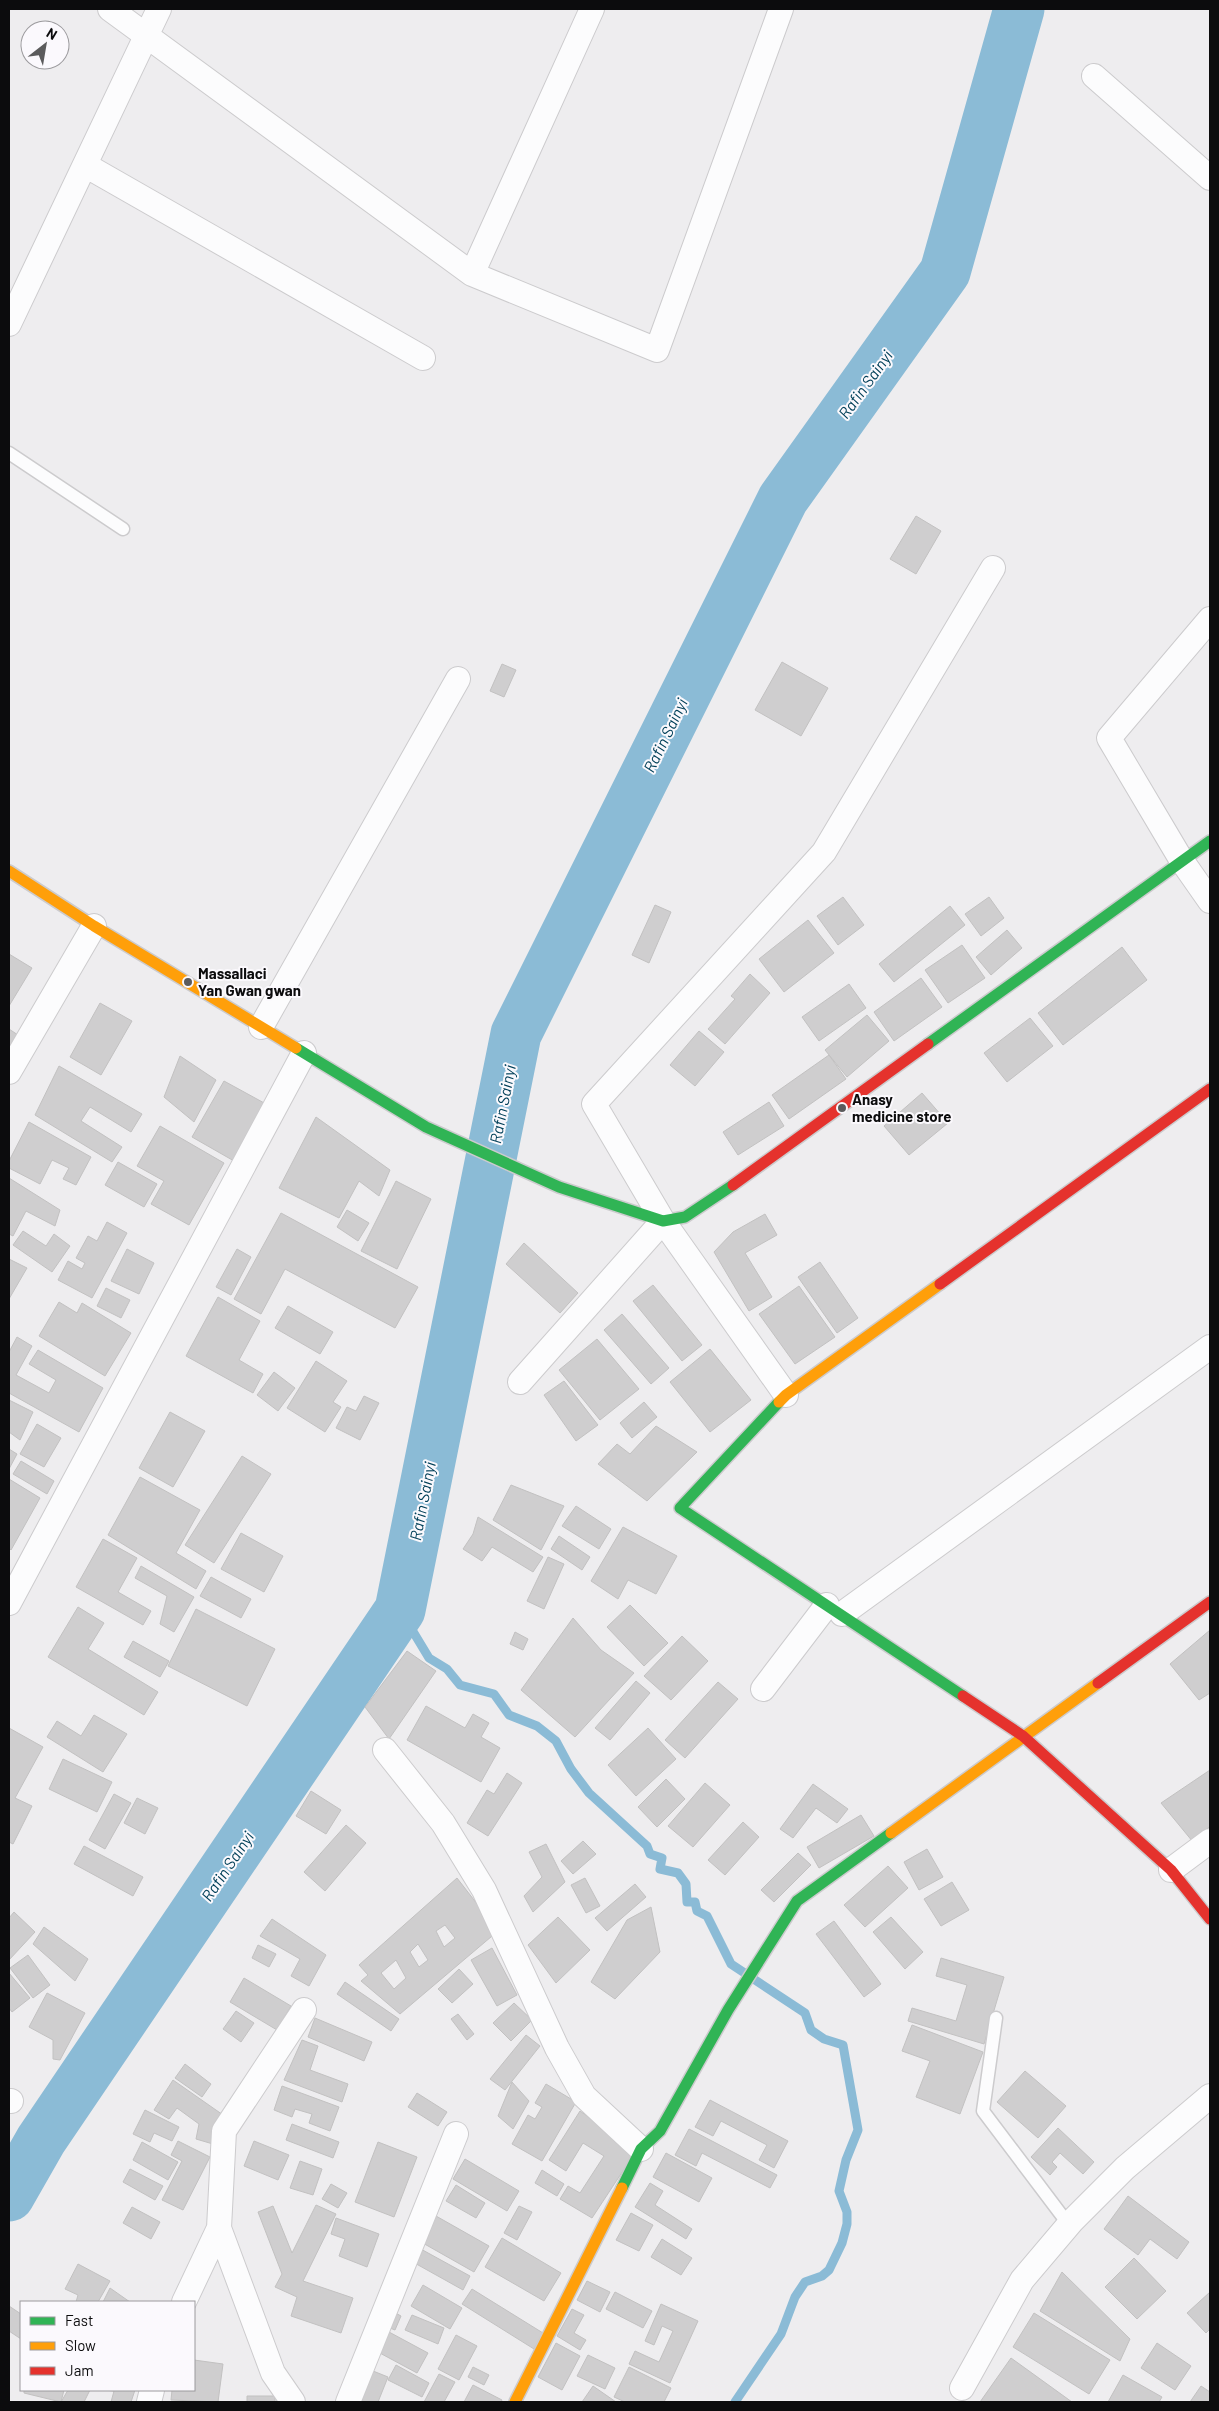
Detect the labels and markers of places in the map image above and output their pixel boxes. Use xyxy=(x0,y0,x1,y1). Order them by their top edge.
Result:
place label: Massallaci Yan Gwan gwan xyxy=(198,964,301,999)
marker: Massallaci Yan Gwan gwan xyxy=(182,976,194,988)
place label: Anasy medicine store xyxy=(852,1090,951,1125)
marker: Anasy medicine store xyxy=(836,1102,848,1114)

